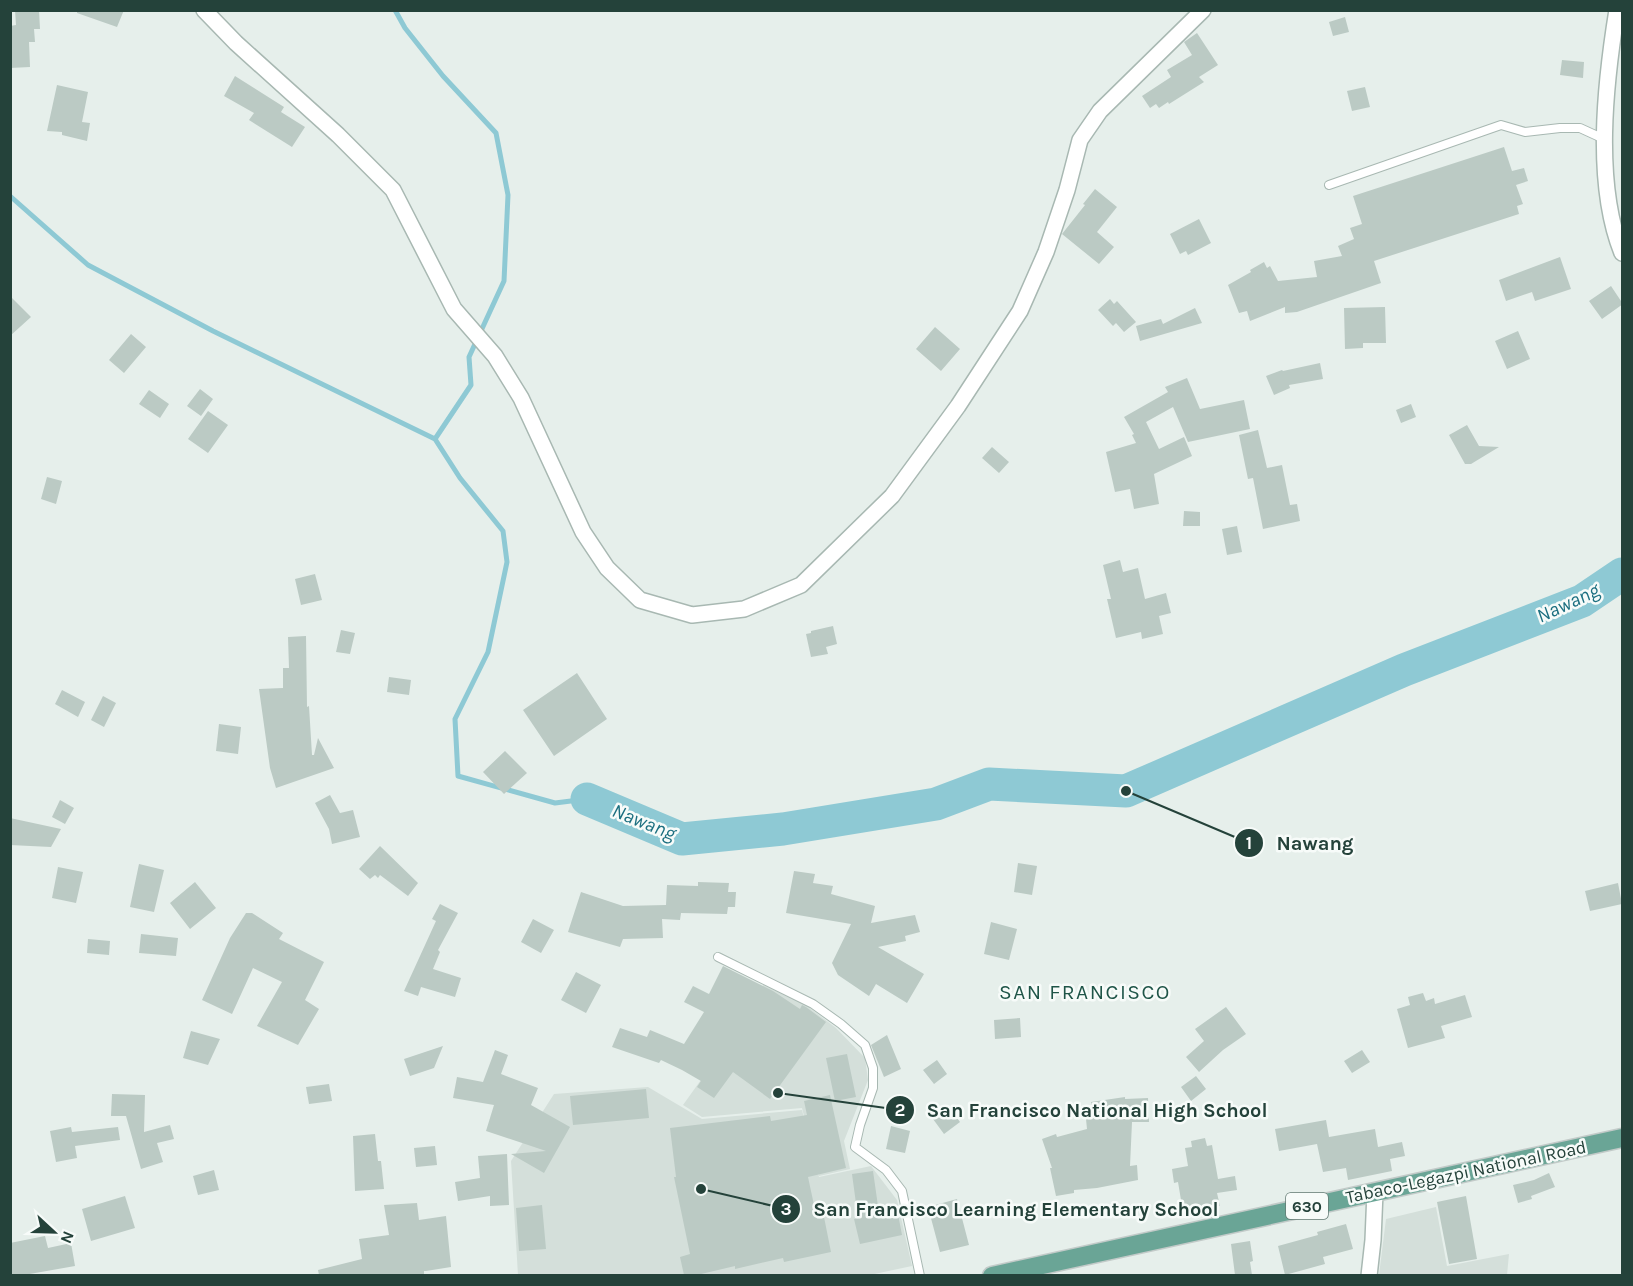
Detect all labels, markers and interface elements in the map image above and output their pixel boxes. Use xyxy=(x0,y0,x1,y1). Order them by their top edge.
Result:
water label: Nawang xyxy=(1533,578,1604,627)
water label: Nawang xyxy=(609,799,680,845)
callout: Nawang xyxy=(1234,824,1365,862)
text: 1 xyxy=(1246,832,1252,854)
text: Nawang xyxy=(1277,832,1354,855)
district label: SAN FRANCISCO xyxy=(999,980,1171,1004)
callout: San Francisco National High School xyxy=(885,1091,1280,1129)
text: 2 xyxy=(895,1099,905,1121)
text: San Francisco National High School xyxy=(926,1099,1268,1122)
street label: Tabaco-Legazpi National Road xyxy=(1344,1136,1588,1208)
callout: San Francisco Learning Elementary School xyxy=(771,1190,1230,1228)
road number: 630 xyxy=(1286,1193,1328,1219)
text: 3 xyxy=(780,1198,792,1220)
text: San Francisco Learning Elementary School xyxy=(813,1198,1219,1221)
north arrow xyxy=(24,1202,84,1262)
text: N xyxy=(56,1229,78,1246)

